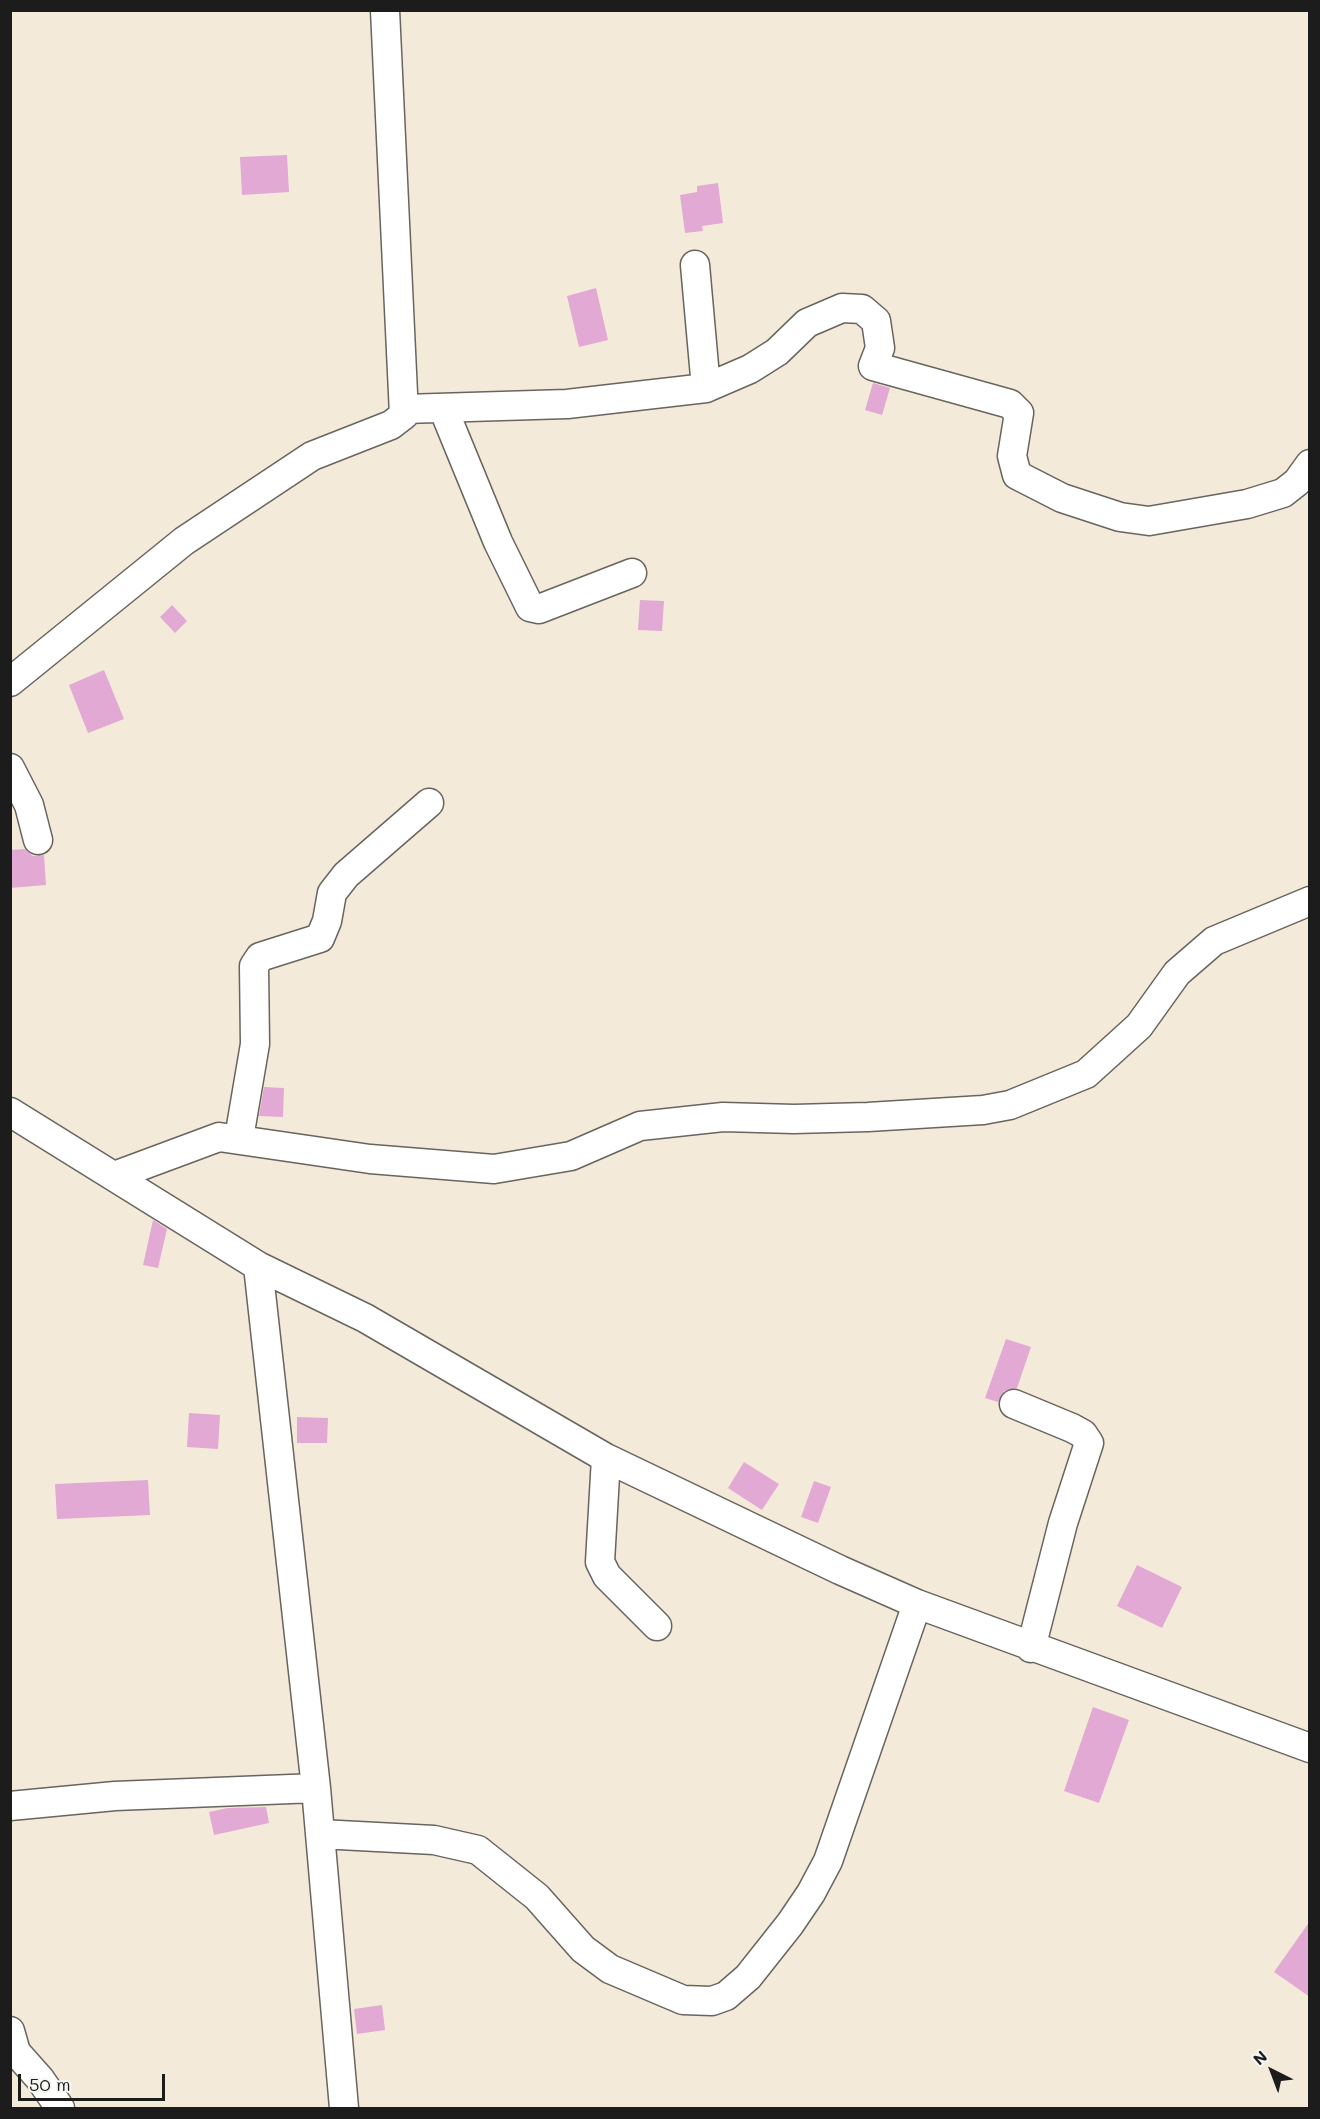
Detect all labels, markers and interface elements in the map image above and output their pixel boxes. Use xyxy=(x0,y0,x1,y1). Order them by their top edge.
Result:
north arrow xyxy=(1242,2041,1302,2101)
text: N xyxy=(1248,2045,1271,2069)
scale bar xyxy=(21,2062,168,2100)
text: 50 m xyxy=(29,2072,71,2096)

